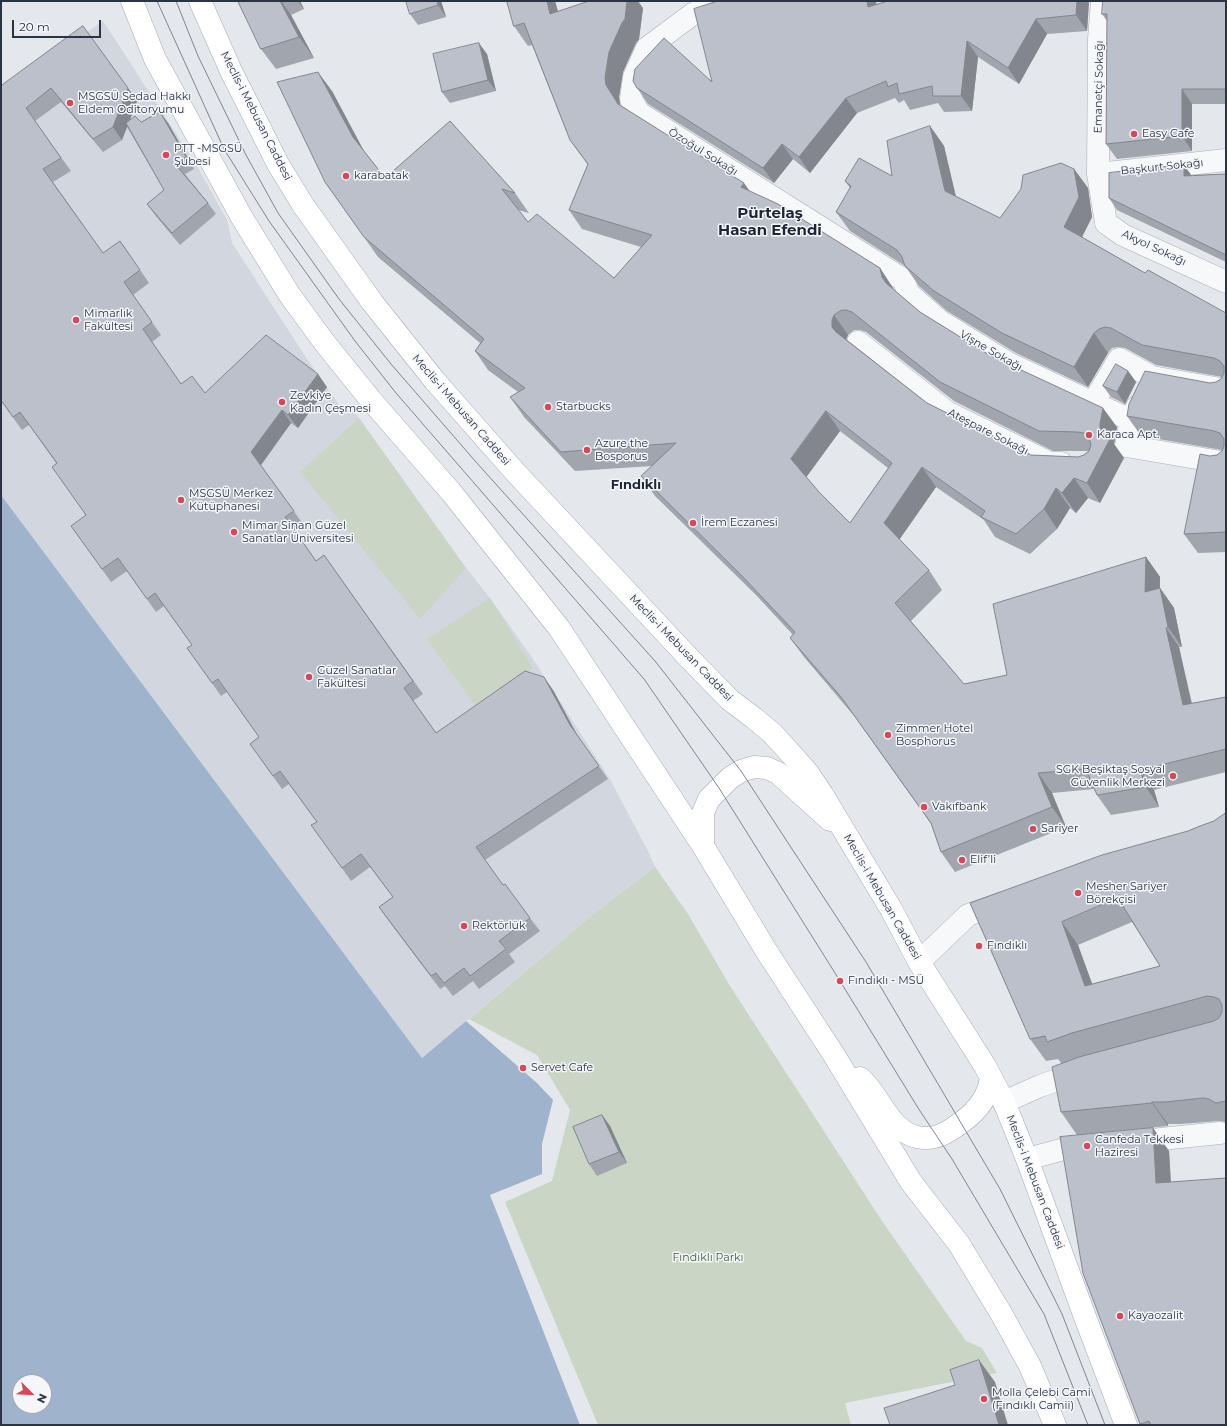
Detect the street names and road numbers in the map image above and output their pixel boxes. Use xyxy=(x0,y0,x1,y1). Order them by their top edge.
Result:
street label: Emanetçi Sokağı xyxy=(1092,40,1106,134)
street label: Meclis-i Mebusan Caddesi xyxy=(218,49,294,183)
street label: Özoğul Sokağı xyxy=(666,125,740,179)
street label: Başkurt Sokağı xyxy=(1120,156,1204,178)
street label: Akyol Sokağı xyxy=(1120,227,1188,269)
street label: Vişne Sokağı xyxy=(957,328,1025,374)
street label: Meclis-i Mebusan Caddesi xyxy=(409,352,513,468)
street label: Ateşpare Sokağı xyxy=(945,406,1031,458)
street label: Meclis-i Mebusan Caddesi xyxy=(627,592,735,704)
street label: Meclis-i Mebusan Caddesi xyxy=(841,832,923,962)
street label: Meclis-i Mebusan Caddesi xyxy=(1003,1113,1067,1251)

